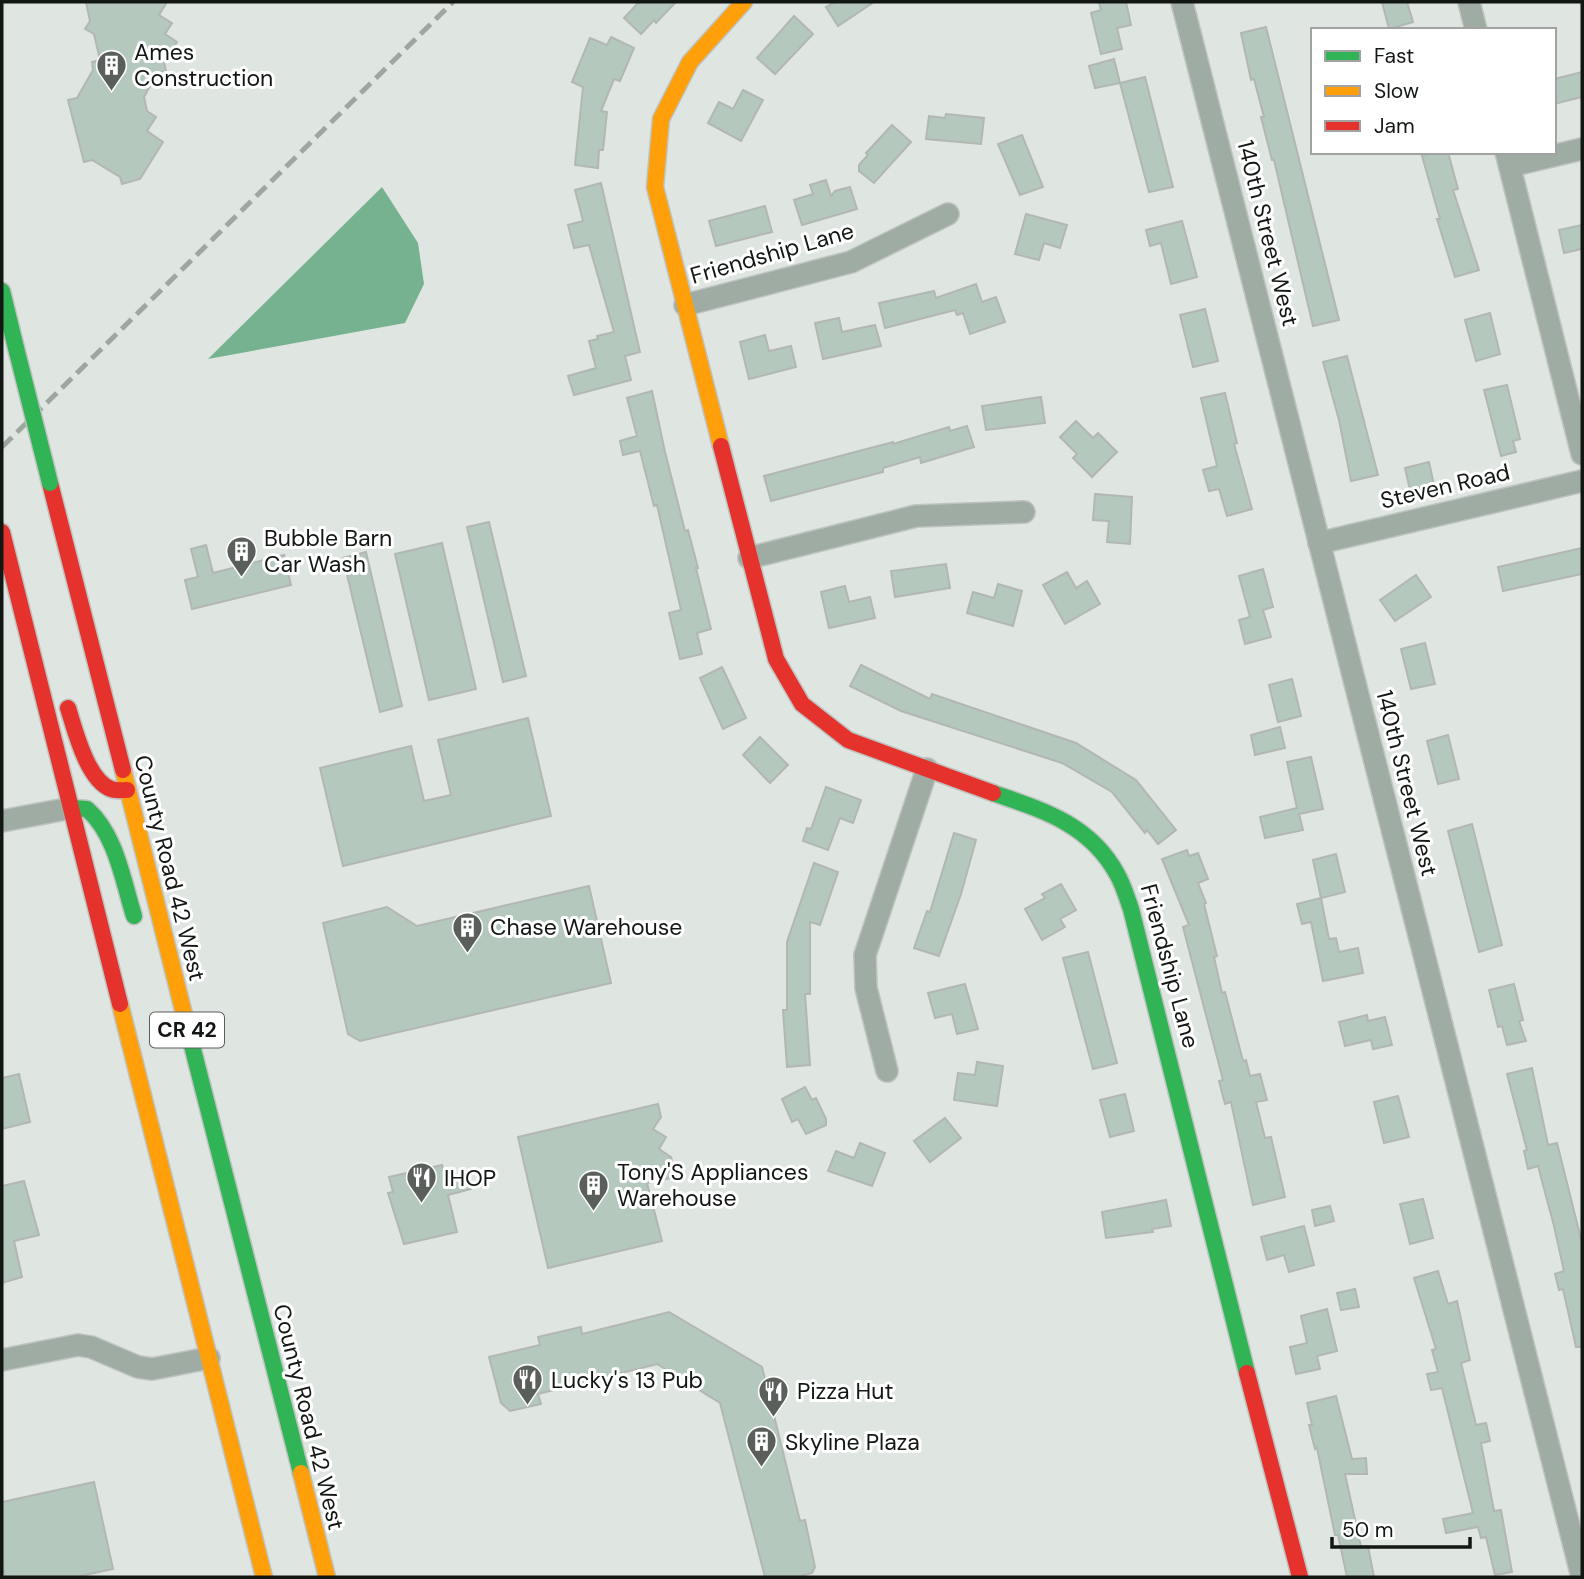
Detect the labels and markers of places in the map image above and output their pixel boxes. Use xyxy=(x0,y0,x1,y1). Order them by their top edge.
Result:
place label: Ames Construction xyxy=(134,37,273,93)
building icon: Ames Construction xyxy=(94,48,128,92)
place label: Bubble Barn Car Wash xyxy=(264,523,392,579)
building icon: Bubble Barn Car Wash xyxy=(224,534,258,578)
building icon: Chase Warehouse xyxy=(450,910,484,954)
place label: Chase Warehouse xyxy=(490,912,682,942)
place label: Tony'S Appliances Warehouse xyxy=(617,1157,808,1213)
restaurant icon: IHOP xyxy=(404,1161,438,1205)
place label: IHOP xyxy=(444,1163,496,1193)
building icon: Tony'S Appliances Warehouse xyxy=(577,1168,611,1212)
restaurant icon: Lucky's 13 Pub xyxy=(511,1363,545,1407)
place label: Lucky's 13 Pub xyxy=(551,1365,703,1395)
restaurant icon: Pizza Hut xyxy=(757,1374,791,1418)
place label: Pizza Hut xyxy=(797,1376,893,1406)
building icon: Skyline Plaza xyxy=(745,1425,779,1469)
place label: Skyline Plaza xyxy=(785,1427,920,1457)

